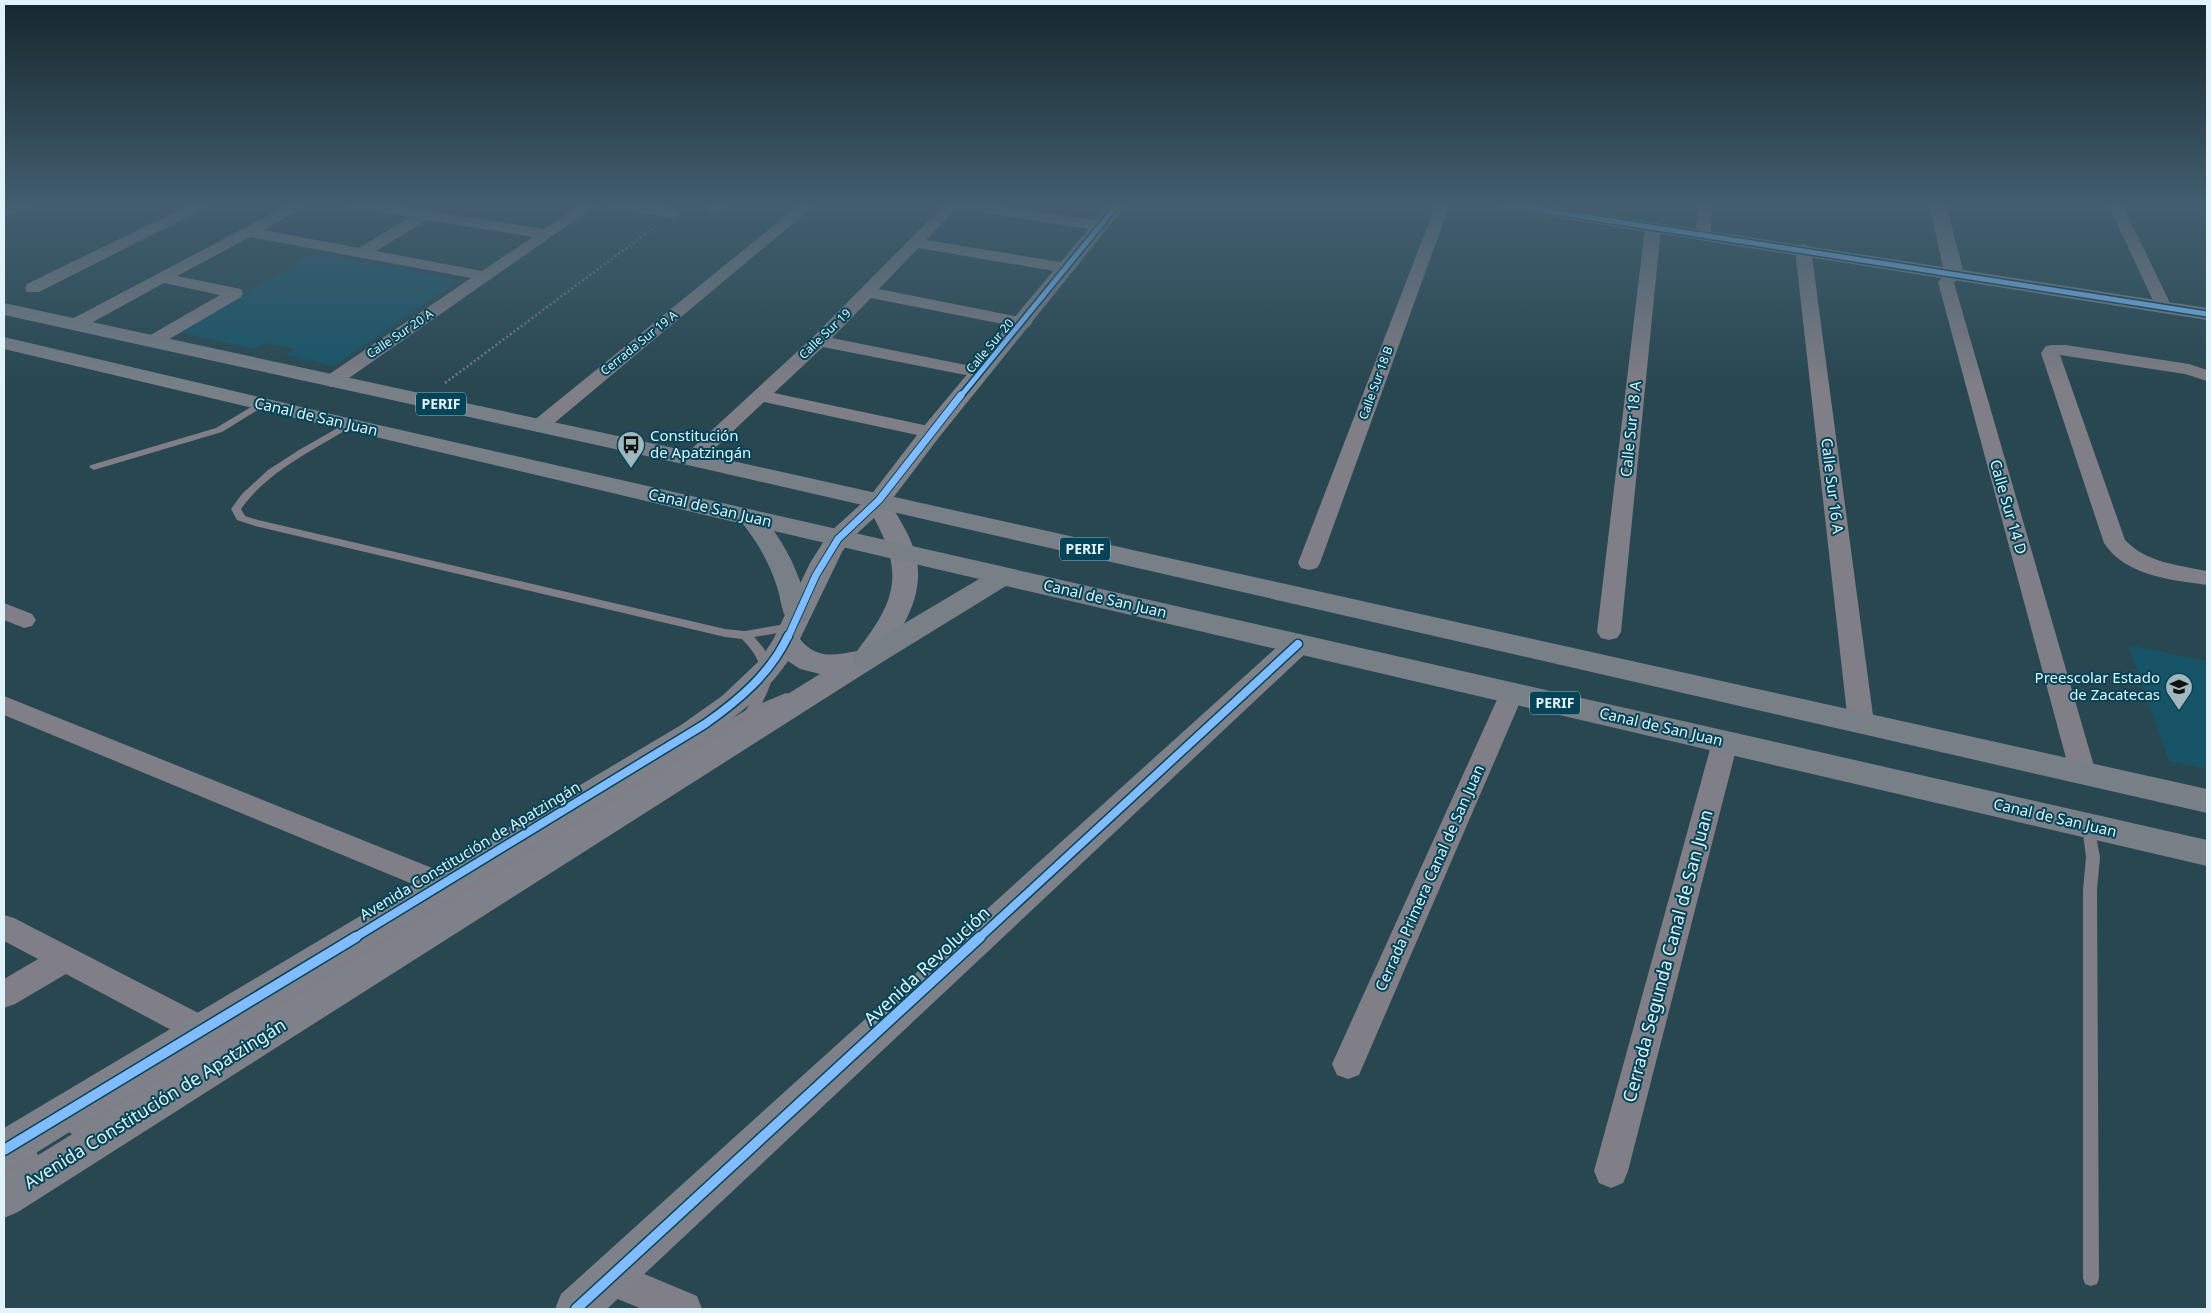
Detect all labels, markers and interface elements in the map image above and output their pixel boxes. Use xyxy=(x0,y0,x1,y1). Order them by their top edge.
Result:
street label: Calle Sur 19 xyxy=(795,304,854,363)
street label: Calle Sur 20 A xyxy=(363,305,437,362)
street label: Cerrada Sur 19 A xyxy=(597,306,681,379)
street label: Calle Sur 20 xyxy=(962,315,1017,377)
street label: Calle Sur 18 B xyxy=(1354,343,1397,422)
street label: Calle Sur 18 A xyxy=(1615,380,1645,478)
street label: Canal de San Juan xyxy=(253,392,380,440)
road number: PERIF xyxy=(416,392,466,416)
place label: Constitución de Apatzingán xyxy=(650,425,751,462)
bus stop icon: Constitución de Apatzingán xyxy=(616,430,646,469)
street label: Calle Sur 16 A xyxy=(1817,437,1849,535)
street label: Calle Sur 14 D xyxy=(1986,457,2032,556)
street label: Canal de San Juan xyxy=(647,483,774,531)
road number: PERIF xyxy=(1060,538,1110,560)
street label: Canal de San Juan xyxy=(1042,574,1169,622)
place label: Preescolar Estado de Zacatecas xyxy=(2035,667,2160,704)
school or university icon: Preescolar Estado de Zacatecas xyxy=(2164,672,2194,711)
road number: PERIF xyxy=(1530,691,1580,714)
street label: Canal de San Juan xyxy=(1598,702,1725,750)
street label: Cerrada Primera Canal de San Juan xyxy=(1370,761,1488,994)
street label: Avenida Constitución de Apatzingán xyxy=(355,776,583,924)
street label: Canal de San Juan xyxy=(1992,793,2119,841)
street label: Cerrada Segunda Canal de San Juan xyxy=(1616,807,1718,1105)
street label: Avenida Revolución xyxy=(858,900,995,1030)
street label: Avenida Constitución de Apatzingán xyxy=(19,1012,290,1194)

